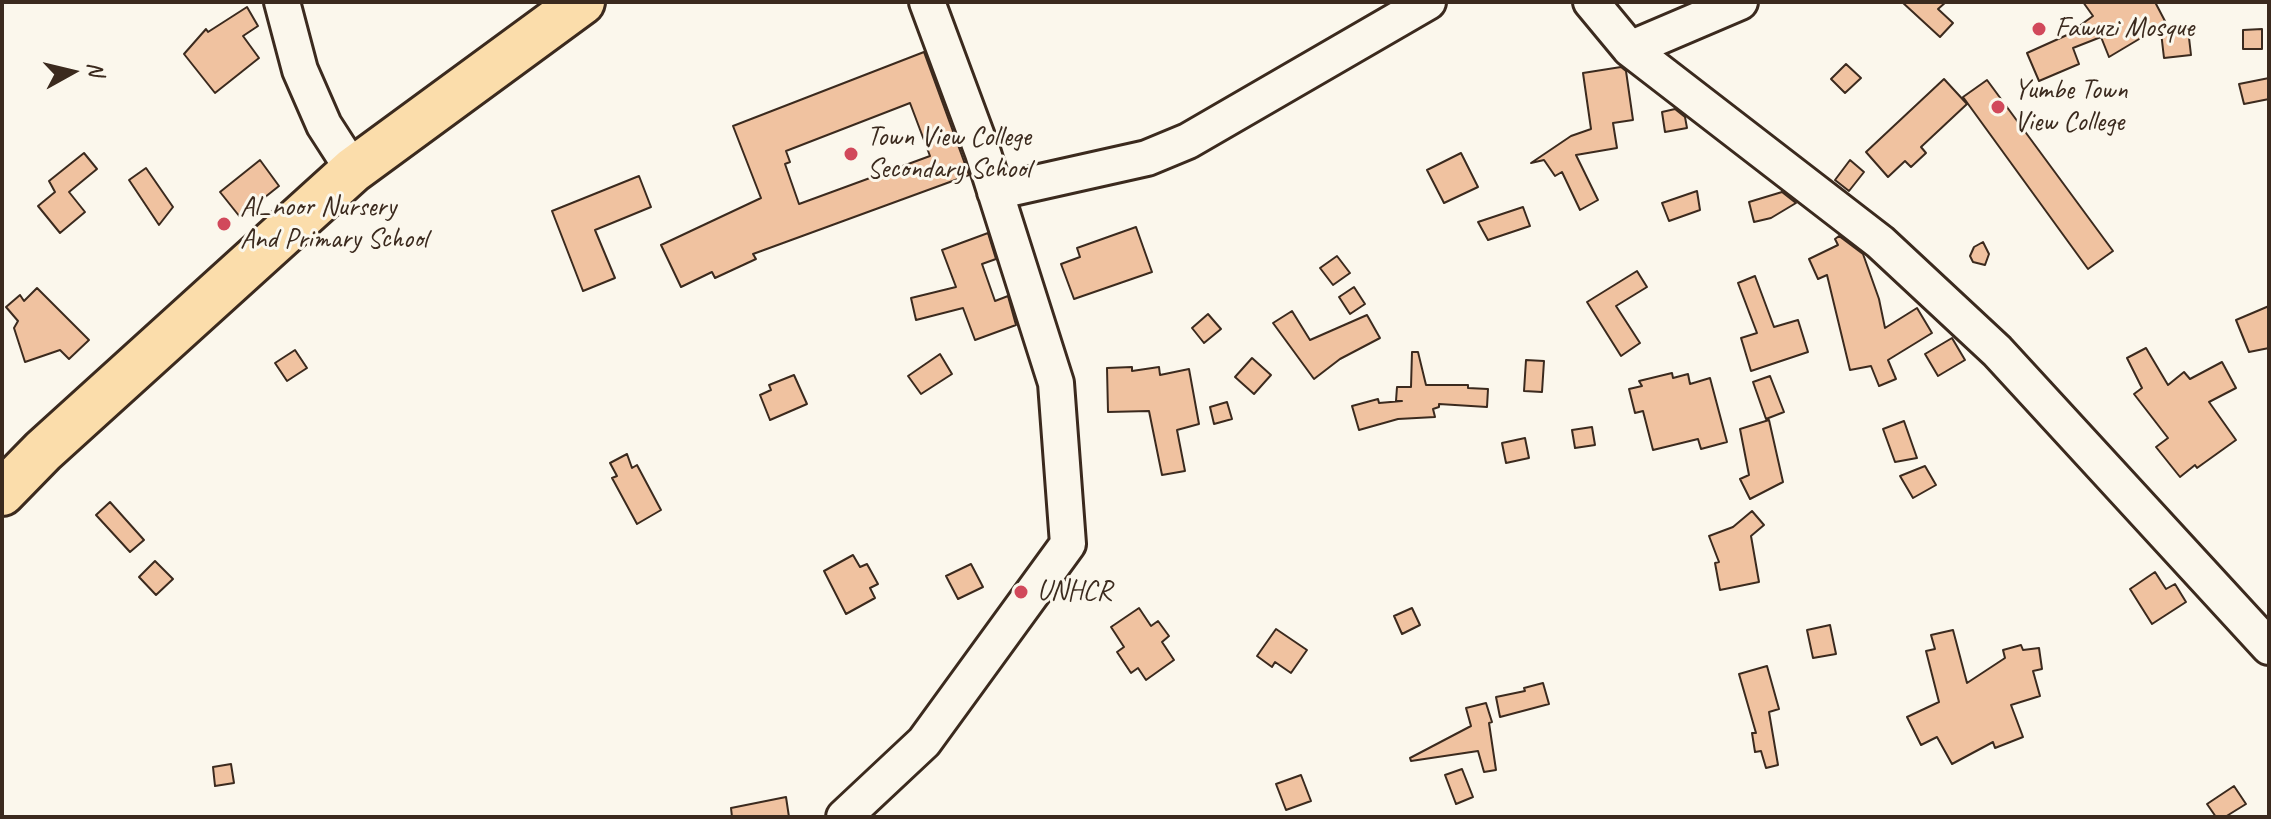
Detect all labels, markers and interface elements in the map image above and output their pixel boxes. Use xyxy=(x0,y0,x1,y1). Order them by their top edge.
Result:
place label: Fawuzi Mosque xyxy=(2055,12,2194,46)
marker: Fawuzi Mosque xyxy=(2030,20,2048,38)
north arrow xyxy=(32,32,112,112)
text: N xyxy=(81,60,111,77)
place label: Yumbe Town View College xyxy=(2014,74,2128,140)
marker: Yumbe Town View College xyxy=(1989,98,2007,116)
place label: Town View College Secondary School xyxy=(867,121,1031,187)
marker: Town View College Secondary School xyxy=(842,145,860,163)
place label: Al_noor Nursery And Primary School xyxy=(240,191,428,257)
marker: Al_noor Nursery And Primary School xyxy=(215,215,233,233)
place label: UNHCR xyxy=(1037,575,1112,609)
marker: UNHCR xyxy=(1012,583,1030,601)

